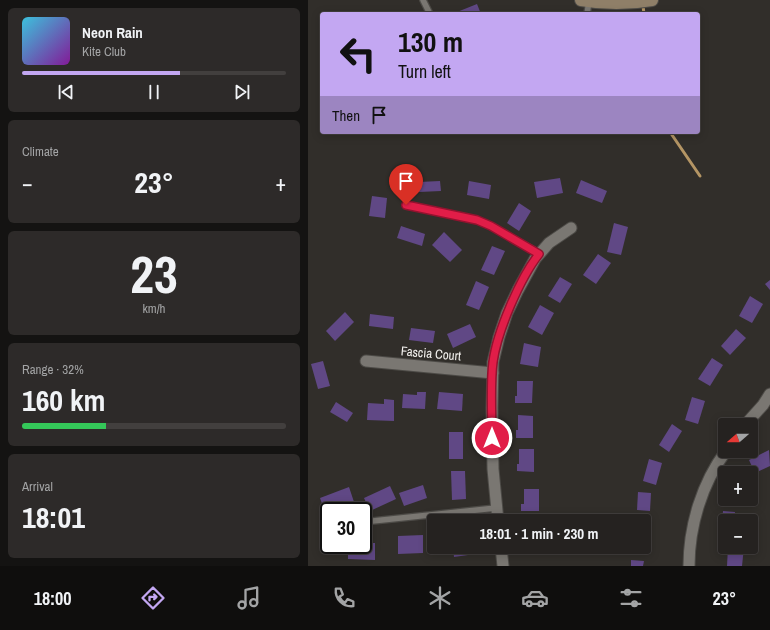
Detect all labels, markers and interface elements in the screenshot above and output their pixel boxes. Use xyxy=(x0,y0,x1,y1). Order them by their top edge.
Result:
text: Neon Rain xyxy=(82,22,143,43)
text: 130 m xyxy=(398,23,463,61)
icon: left xyxy=(332,28,384,80)
text: Kite Club xyxy=(82,43,126,60)
text: Turn left xyxy=(398,59,451,84)
icon: previous xyxy=(55,81,77,103)
icon: pause xyxy=(143,81,165,103)
icon: next xyxy=(231,81,253,103)
icon: arrive xyxy=(368,104,390,126)
text: Then xyxy=(332,105,360,126)
text: Climate xyxy=(22,143,59,160)
text: 23° xyxy=(134,162,174,202)
pin xyxy=(389,164,423,205)
text: − xyxy=(22,168,33,198)
text: + xyxy=(275,168,286,198)
icon: arrive xyxy=(395,170,417,192)
text: 23 xyxy=(130,239,178,309)
text: km/h xyxy=(142,300,166,317)
street label: Fascia Court xyxy=(400,342,462,365)
text: Range · 32% xyxy=(22,361,84,378)
text: 160 km xyxy=(22,380,105,420)
position arrow xyxy=(471,417,513,459)
north arrow xyxy=(718,418,758,458)
map controls xyxy=(718,418,758,554)
button: + xyxy=(718,466,758,506)
text: Arrival xyxy=(22,478,53,495)
text: 18:01 xyxy=(22,497,85,537)
speed limit sign: 30 xyxy=(320,502,372,554)
button: − xyxy=(718,514,758,554)
text: 18:01 · 1 min · 230 m xyxy=(480,523,598,544)
icon: directions xyxy=(139,584,167,612)
icon: music xyxy=(235,584,263,612)
icon: phone xyxy=(330,584,358,612)
icon: climate xyxy=(426,584,454,612)
icon: car xyxy=(521,584,549,612)
icon: filters xyxy=(617,584,645,612)
text: 18:00 xyxy=(34,586,72,611)
text: 23° xyxy=(713,586,736,611)

